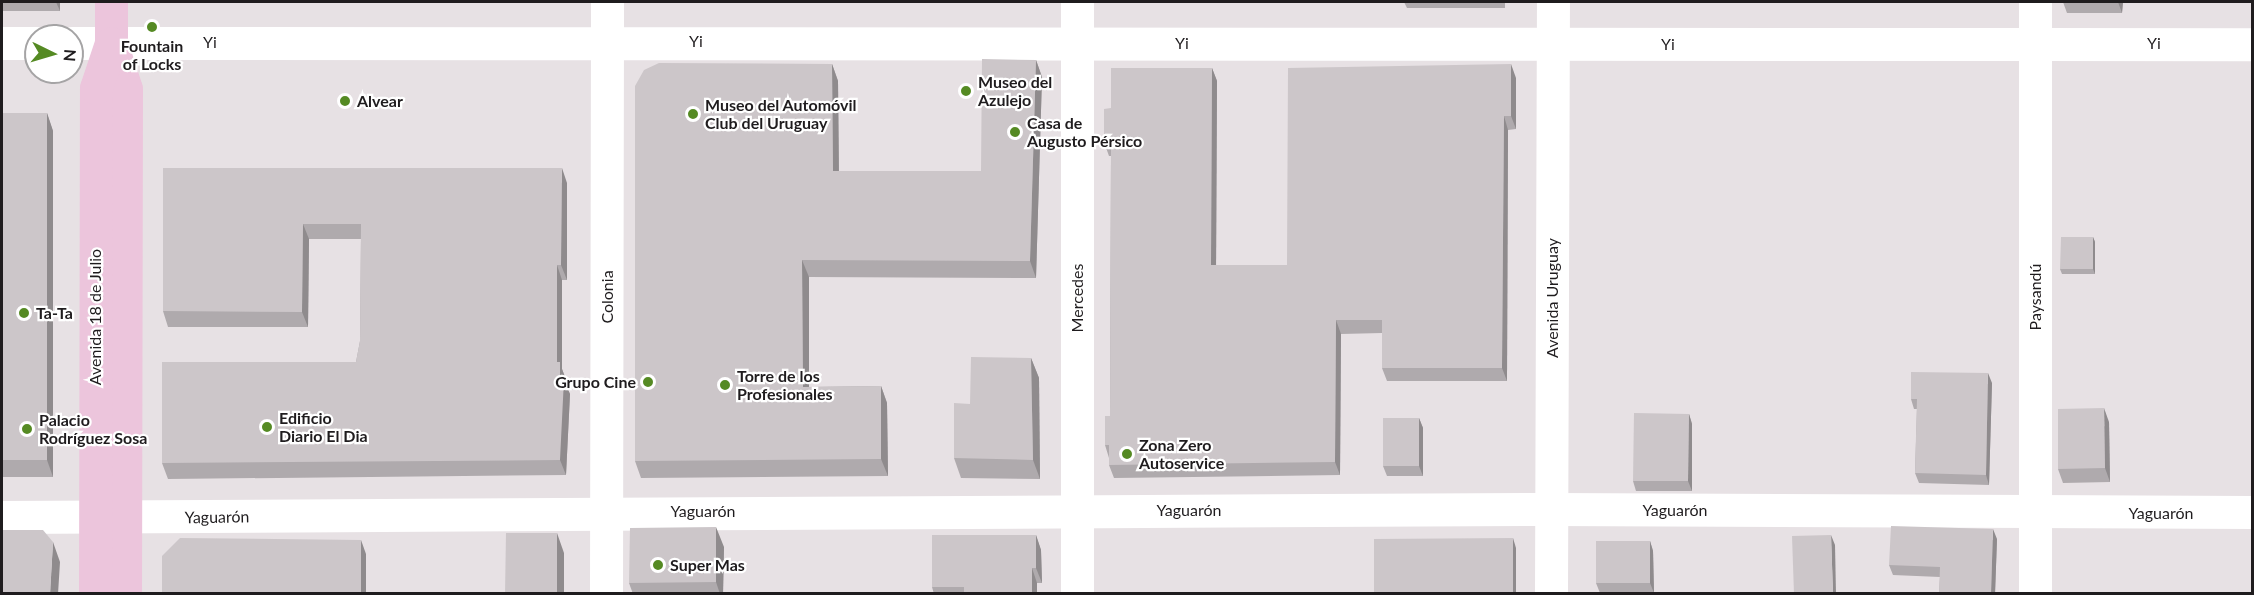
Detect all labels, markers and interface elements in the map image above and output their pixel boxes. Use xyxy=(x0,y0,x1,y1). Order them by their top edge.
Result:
marker: Fountain of Locks xyxy=(145,20,159,34)
north arrow xyxy=(24,24,84,84)
street label: Yi xyxy=(689,31,703,51)
street label: Yi xyxy=(203,32,217,52)
street label: Yi xyxy=(1175,33,1189,53)
street label: Yi xyxy=(2147,33,2161,53)
street label: Yi xyxy=(1661,34,1675,54)
place label: Fountain of Locks xyxy=(121,36,183,74)
text: N xyxy=(60,48,80,62)
place label: Museo del Azulejo xyxy=(978,72,1052,110)
marker: Museo del Azulejo xyxy=(959,84,973,98)
place label: Alvear xyxy=(357,91,403,111)
marker: Alvear xyxy=(338,94,352,108)
place label: Museo del Automóvil Club del Uruguay xyxy=(705,95,857,133)
marker: Museo del Automóvil Club del Uruguay xyxy=(686,107,700,121)
place label: Casa de Augusto Pérsico xyxy=(1027,113,1142,151)
marker: Casa de Augusto Pérsico xyxy=(1008,125,1022,139)
street label: Avenida Uruguay xyxy=(1542,238,1562,358)
street label: Avenida 18 de Julio xyxy=(85,249,105,385)
street label: Mercedes xyxy=(1067,264,1087,332)
street label: Paysandú xyxy=(2025,264,2045,330)
street label: Colonia xyxy=(597,270,617,324)
place label: Ta-Ta xyxy=(36,303,73,323)
marker: Ta-Ta xyxy=(17,306,31,320)
place label: Torre de los Profesionales xyxy=(737,366,833,404)
place label: Grupo Cine xyxy=(555,372,636,392)
marker: Grupo Cine xyxy=(641,375,655,389)
marker: Torre de los Profesionales xyxy=(718,378,732,392)
place label: Edificio Diario El Dia xyxy=(279,408,368,446)
place label: Palacio Rodríguez Sosa xyxy=(39,410,147,448)
marker: Edificio Diario El Dia xyxy=(260,420,274,434)
marker: Palacio Rodríguez Sosa xyxy=(20,422,34,436)
place label: Zona Zero Autoservice xyxy=(1139,435,1224,473)
marker: Zona Zero Autoservice xyxy=(1120,447,1134,461)
street label: Yaguarón xyxy=(1157,500,1221,520)
street label: Yaguarón xyxy=(1643,500,1707,520)
street label: Yaguarón xyxy=(671,501,735,521)
street label: Yaguarón xyxy=(2129,503,2193,523)
street label: Yaguarón xyxy=(184,507,250,527)
place label: Super Mas xyxy=(670,555,745,575)
marker: Super Mas xyxy=(651,558,665,572)

